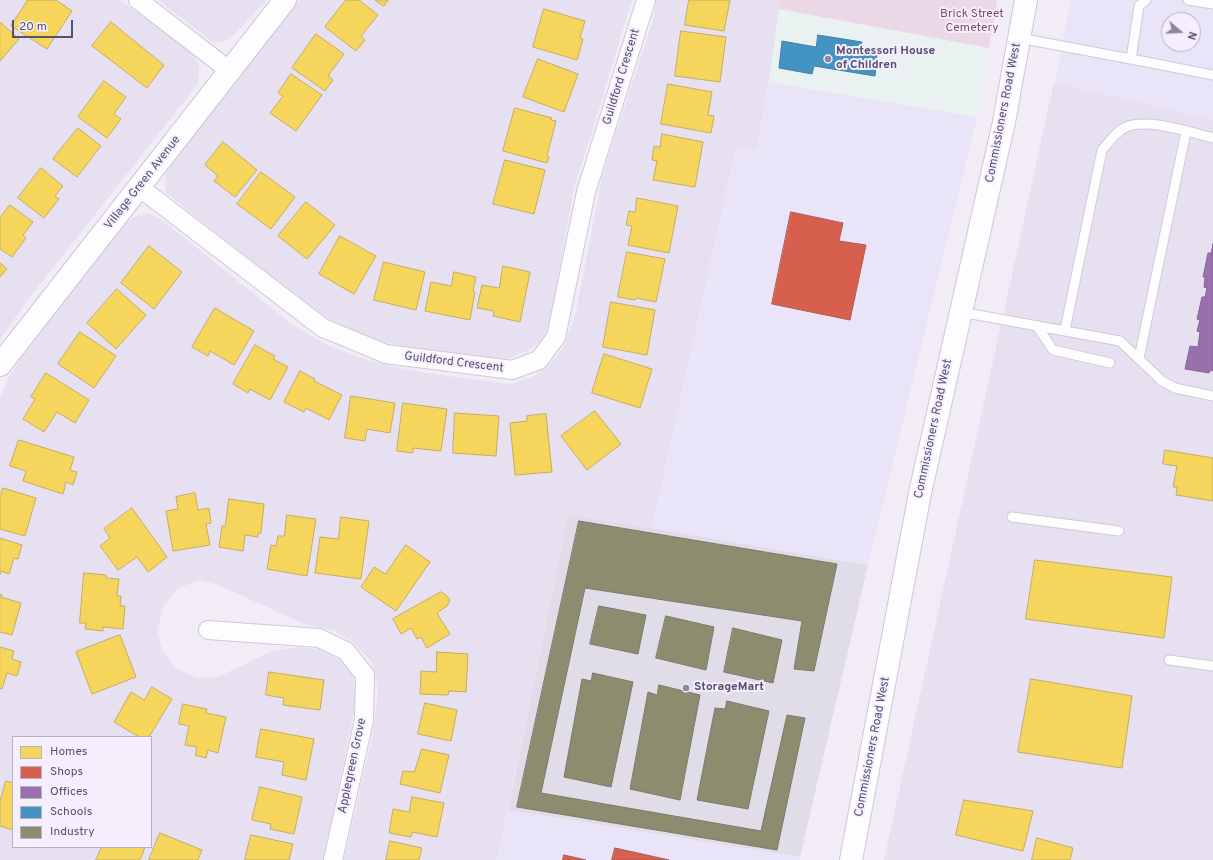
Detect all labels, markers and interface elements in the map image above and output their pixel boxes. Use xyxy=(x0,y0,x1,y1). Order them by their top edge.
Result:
park label: Brick Street Cemetery xyxy=(940,8,1004,36)
scale bar xyxy=(14,12,75,38)
north arrow xyxy=(1161,12,1201,52)
text: 20 m xyxy=(19,19,47,35)
street label: Guildford Crescent xyxy=(601,27,643,127)
text: N xyxy=(1183,30,1199,42)
street label: Commissioners Road West xyxy=(983,42,1025,184)
place label: Montessori House of Children xyxy=(836,45,935,73)
marker: Montessori House of Children xyxy=(823,54,833,64)
street label: Village Green Avenue xyxy=(102,133,184,233)
street label: Guildford Crescent xyxy=(404,350,504,376)
street label: Commissioners Road West xyxy=(912,358,956,500)
street label: Commissioners Road West xyxy=(852,676,894,818)
place label: StorageMart xyxy=(694,681,764,695)
marker: StorageMart xyxy=(681,683,691,693)
street label: Applegreen Grove xyxy=(336,717,370,815)
legend xyxy=(12,736,152,848)
text: Homes xyxy=(50,744,87,760)
text: Shops xyxy=(50,764,83,780)
text: Offices xyxy=(50,784,88,800)
text: Schools xyxy=(50,804,92,820)
text: Industry xyxy=(50,824,95,840)

